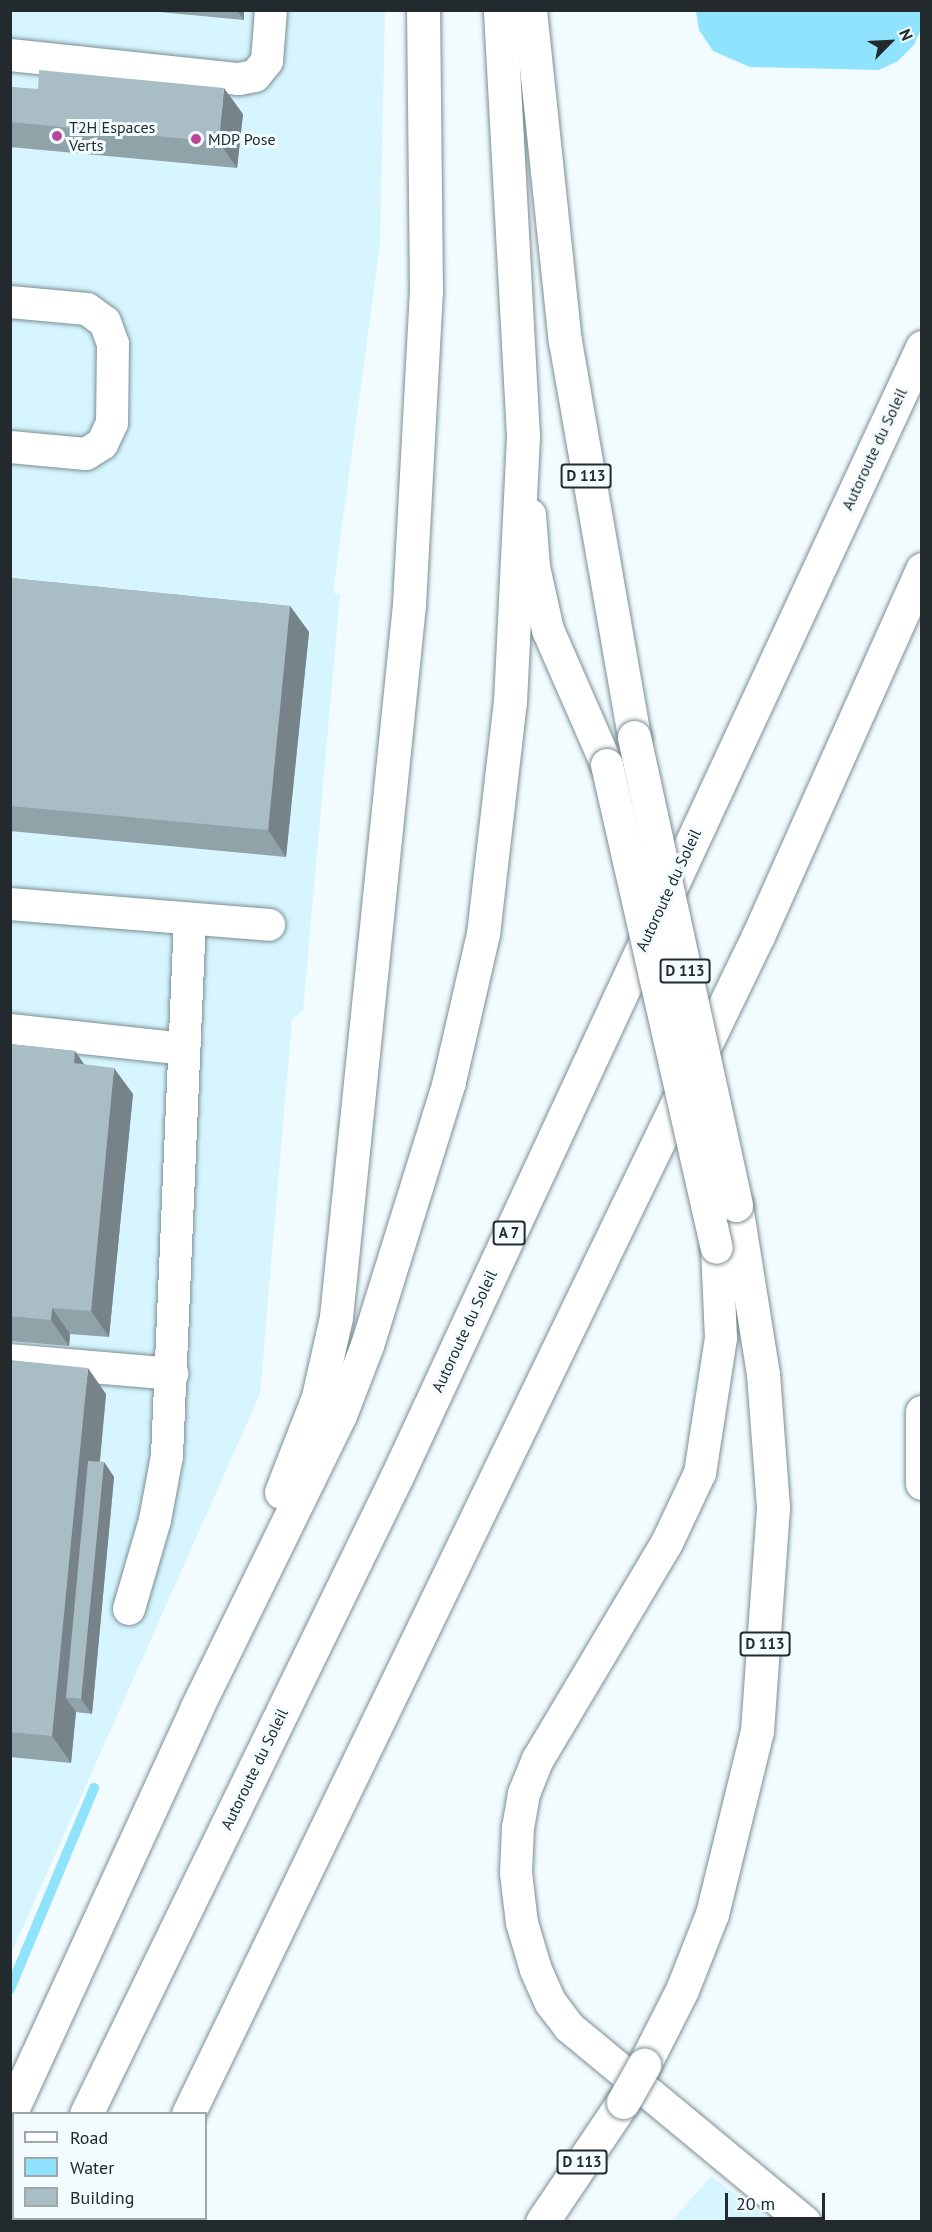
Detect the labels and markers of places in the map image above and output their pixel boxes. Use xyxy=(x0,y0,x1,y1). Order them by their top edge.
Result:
place label: T2H Espaces Verts xyxy=(69,117,155,155)
marker: T2H Espaces Verts xyxy=(50,129,64,143)
place label: MDP Pose xyxy=(208,129,276,149)
marker: MDP Pose xyxy=(189,132,203,146)

